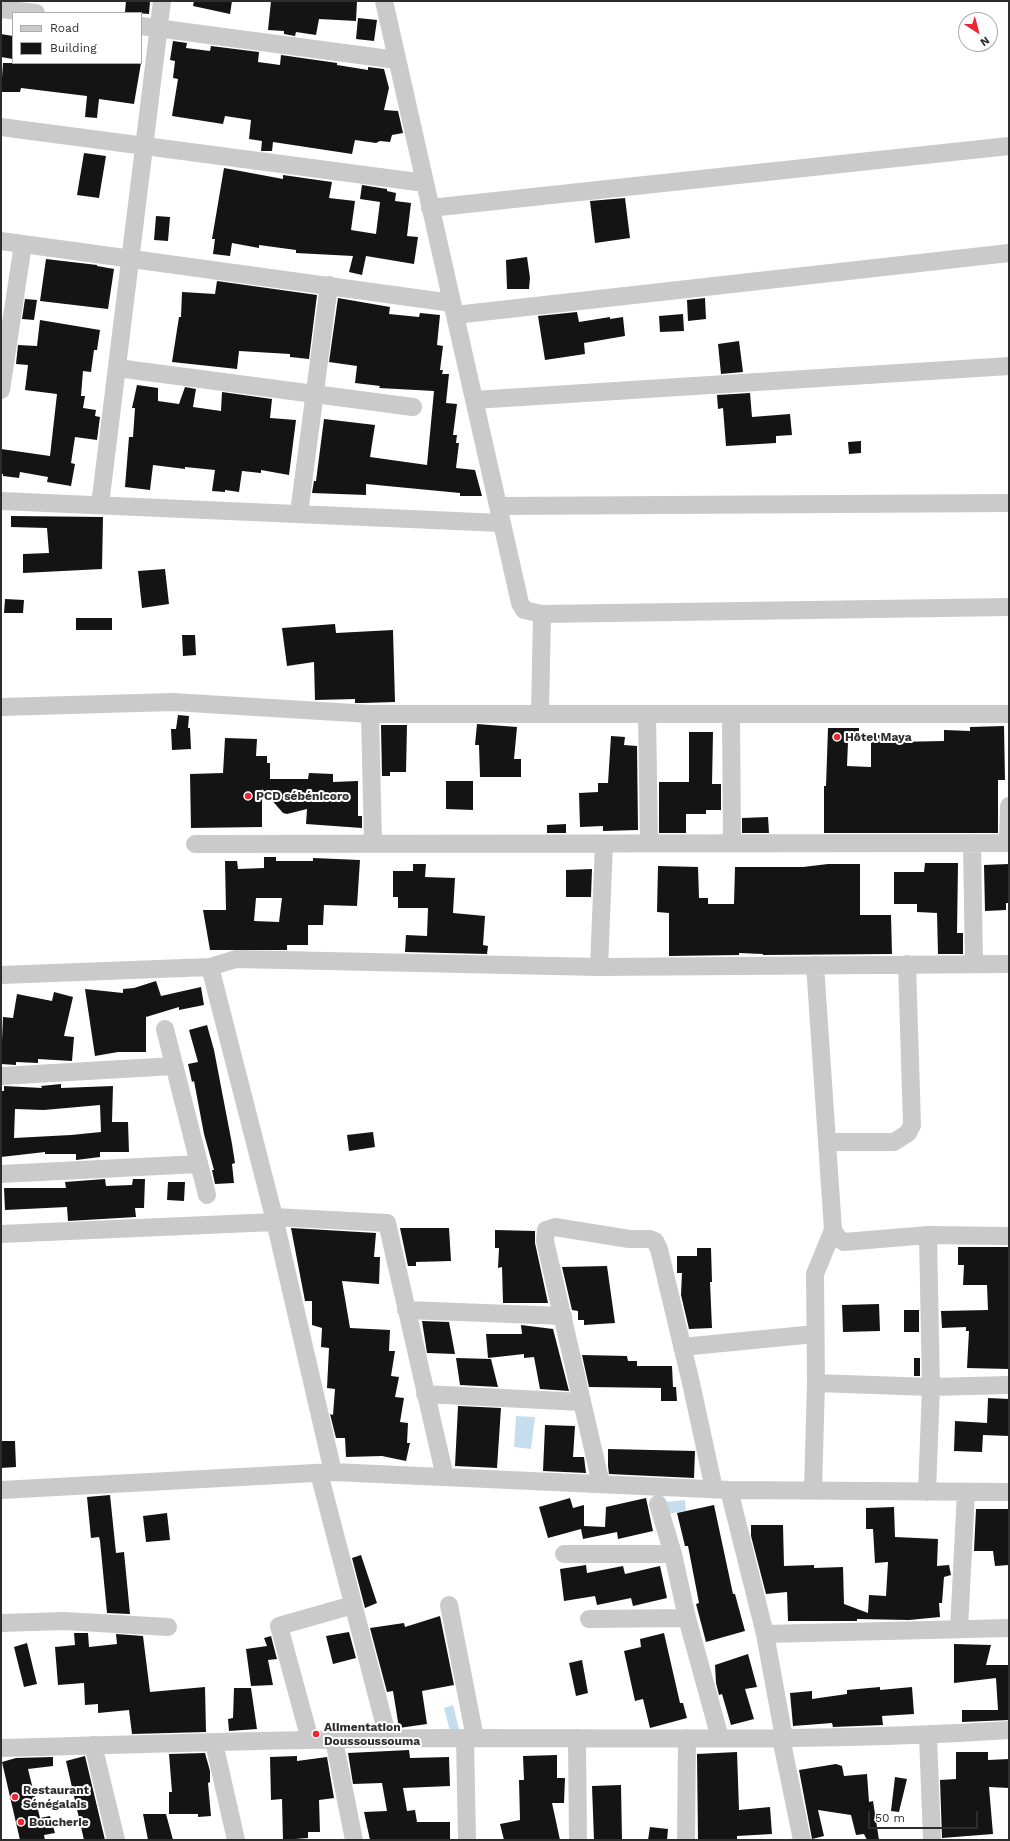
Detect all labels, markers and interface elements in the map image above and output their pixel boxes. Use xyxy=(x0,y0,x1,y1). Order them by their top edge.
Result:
legend xyxy=(12,12,142,64)
north arrow xyxy=(958,12,998,52)
text: Road xyxy=(50,21,79,35)
text: N xyxy=(978,34,992,49)
text: Building xyxy=(50,41,97,55)
place label: Hôtel Maya xyxy=(845,730,912,744)
marker: Hôtel Maya xyxy=(832,732,842,742)
place label: PCD sébénicoro xyxy=(256,789,349,803)
marker: PCD sébénicoro xyxy=(243,791,253,801)
place label: Alimentation Doussoussouma xyxy=(324,1720,420,1748)
marker: Alimentation Doussoussouma xyxy=(311,1729,321,1739)
place label: Restaurant Sénégalais xyxy=(23,1783,89,1811)
marker: Restaurant Sénégalais xyxy=(10,1792,20,1802)
scale bar xyxy=(870,1803,980,1829)
text: 50 m xyxy=(875,1811,905,1825)
place label: Boucherie xyxy=(29,1815,89,1829)
marker: Boucherie xyxy=(16,1817,26,1827)

